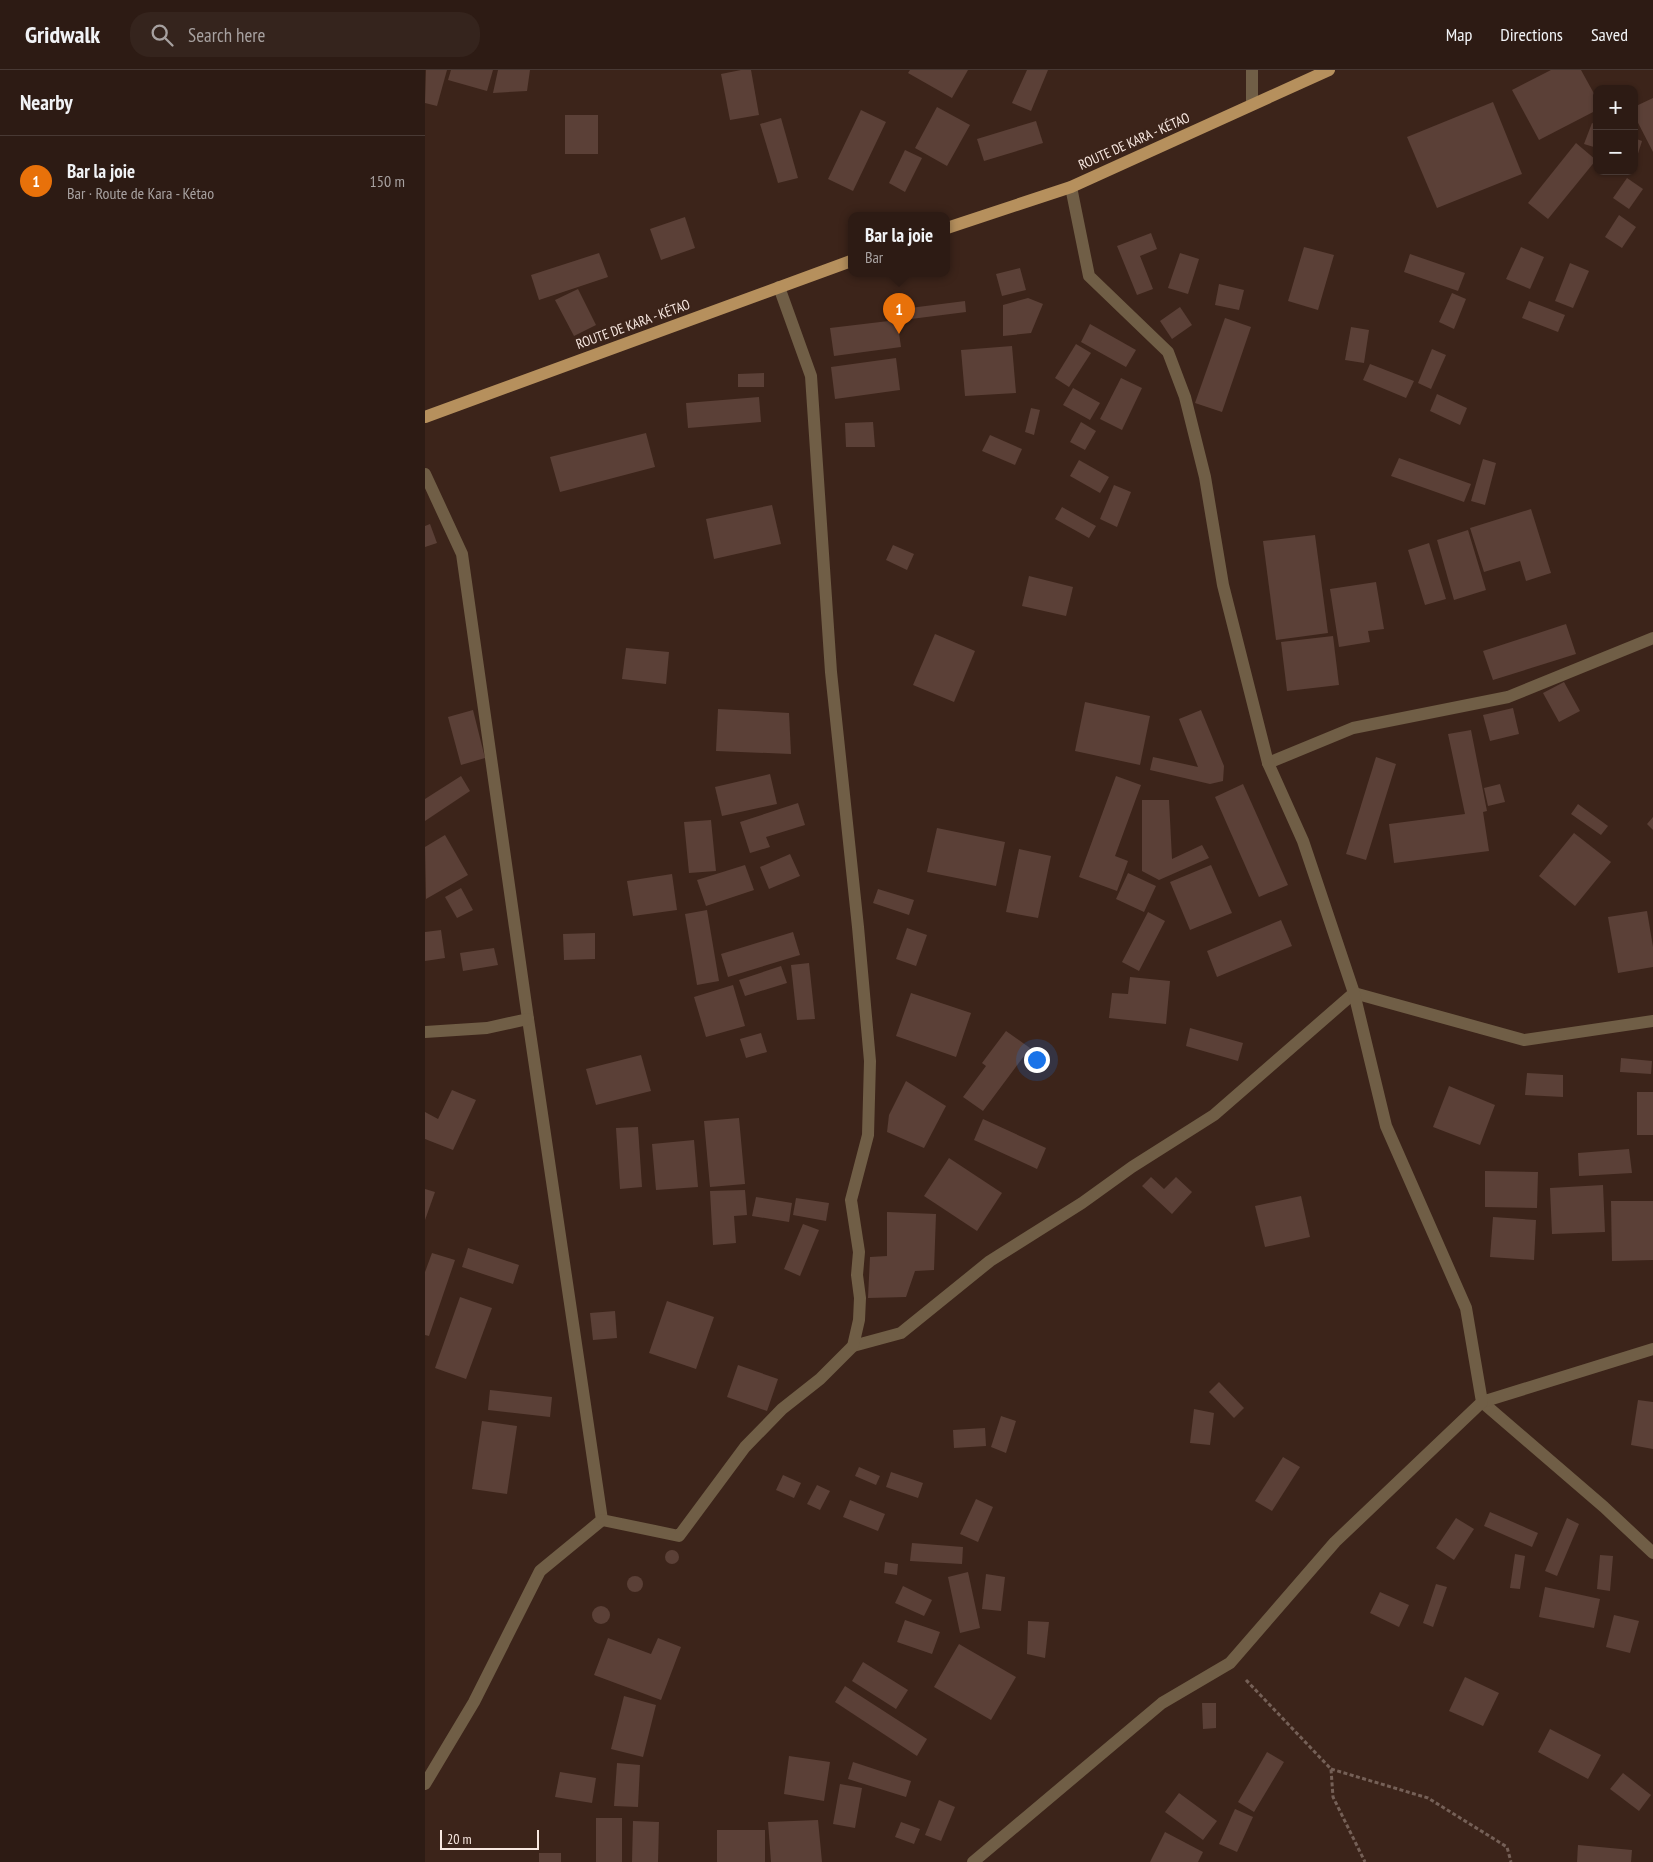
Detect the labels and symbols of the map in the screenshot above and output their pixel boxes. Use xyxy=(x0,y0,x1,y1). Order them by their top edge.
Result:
street label: ROUTE DE KARA - KÉTAO xyxy=(1076,108,1193,174)
pin: 1 xyxy=(883,293,915,334)
street label: ROUTE DE KARA - KÉTAO xyxy=(574,295,693,353)
your location xyxy=(1024,1047,1050,1073)
scale bar xyxy=(440,1827,539,1850)

